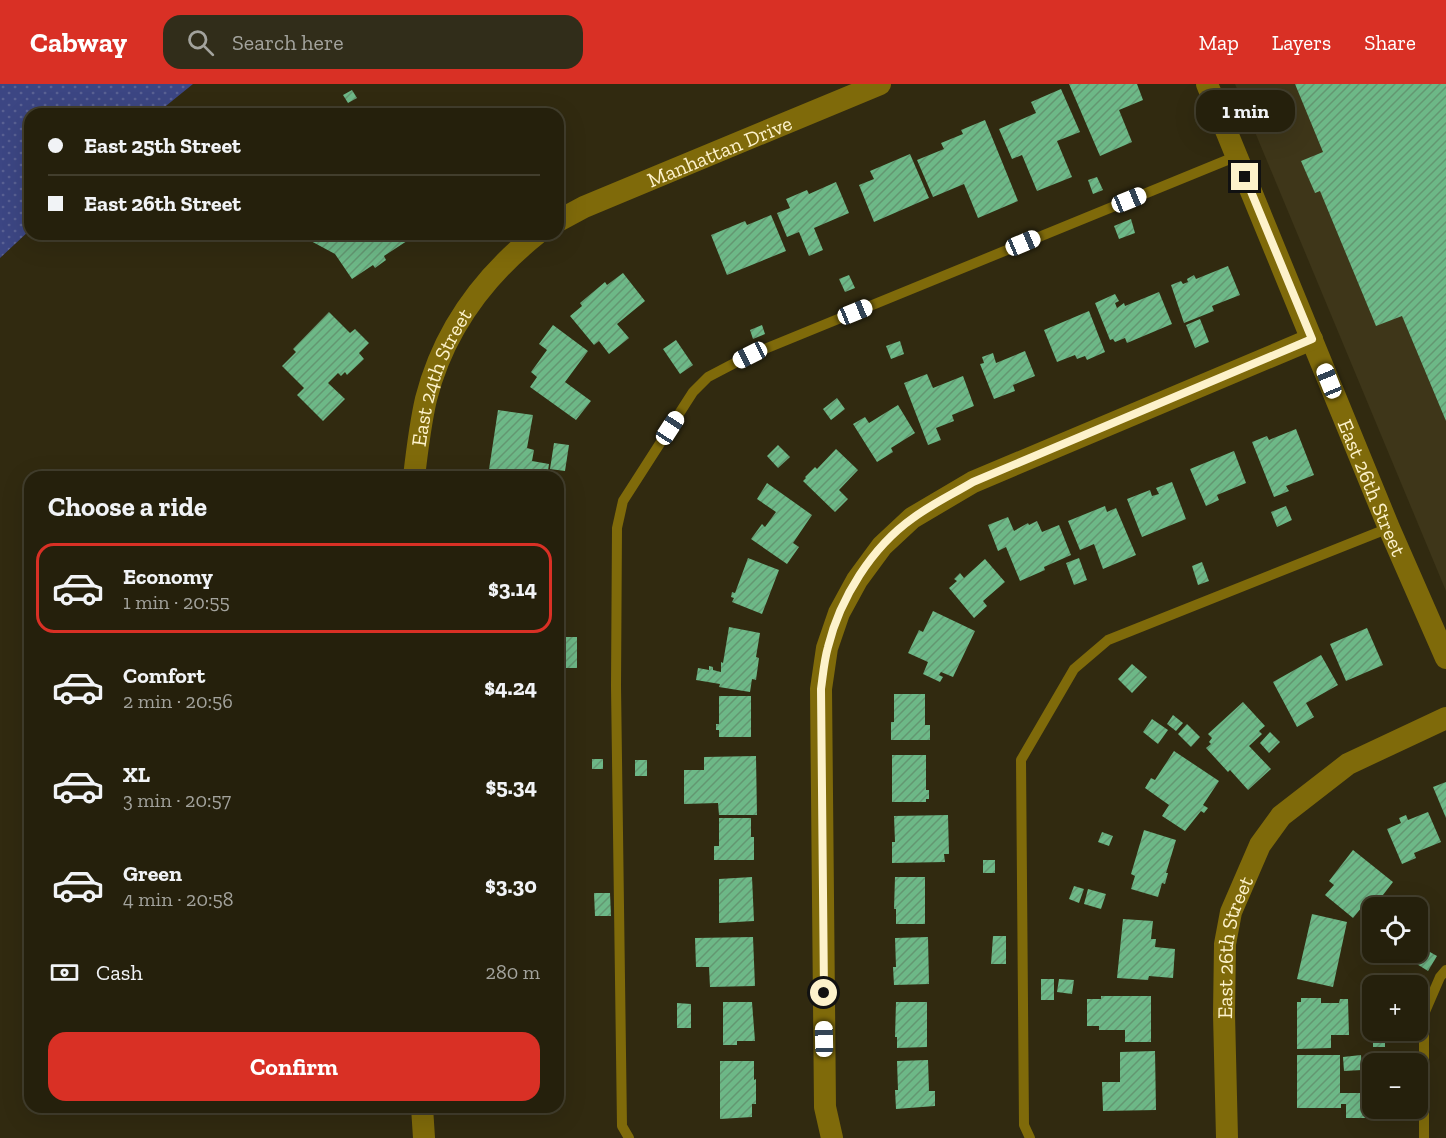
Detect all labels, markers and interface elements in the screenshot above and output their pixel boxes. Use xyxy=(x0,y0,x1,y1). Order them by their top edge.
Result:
search box xyxy=(163,15,583,69)
text: Cabway xyxy=(30,26,127,59)
icon: search xyxy=(184,26,217,59)
text: Search here xyxy=(232,29,344,56)
text: Map xyxy=(1199,30,1239,55)
text: Layers xyxy=(1272,30,1331,55)
text: Share xyxy=(1364,30,1416,55)
callout: 1 min xyxy=(1196,90,1294,132)
text: 1 min xyxy=(1222,99,1269,123)
street label: Manhattan Drive xyxy=(643,110,795,192)
text: East 25th Street xyxy=(84,132,241,159)
route end xyxy=(1231,163,1258,190)
car xyxy=(1109,185,1149,215)
text: East 26th Street xyxy=(84,190,241,217)
car xyxy=(1003,228,1043,258)
car xyxy=(835,297,875,327)
street label: East 24th Street xyxy=(405,303,476,448)
car xyxy=(730,339,770,371)
car xyxy=(1314,361,1344,401)
car xyxy=(653,408,687,448)
street label: East 26th Street xyxy=(1333,415,1412,560)
text: Choose a ride xyxy=(48,491,207,523)
icon: car xyxy=(51,561,105,615)
text: Economy xyxy=(123,563,213,590)
text: $3.14 xyxy=(488,575,537,602)
text: 1 min · 20:55 xyxy=(123,590,230,614)
icon: car xyxy=(51,660,105,714)
text: Comfort xyxy=(123,662,205,689)
text: $4.24 xyxy=(484,674,537,701)
text: 2 min · 20:56 xyxy=(123,689,233,713)
icon: car xyxy=(51,759,105,813)
text: XL xyxy=(123,761,150,788)
text: $5.34 xyxy=(485,773,537,800)
text: 3 min · 20:57 xyxy=(123,788,231,812)
icon: car xyxy=(51,858,105,912)
text: Green xyxy=(123,860,182,887)
text: $3.30 xyxy=(485,872,537,899)
street label: East 26th Street xyxy=(1211,872,1258,1019)
text: 4 min · 20:58 xyxy=(123,887,233,911)
map controls xyxy=(1362,897,1428,1119)
button: locate xyxy=(1362,897,1428,963)
icon: cash xyxy=(48,956,81,989)
text: Cash xyxy=(96,959,143,986)
text: 280 m xyxy=(486,960,540,984)
button: + xyxy=(1362,975,1428,1041)
route start xyxy=(810,979,837,1006)
car xyxy=(815,1021,833,1057)
button: Confirm xyxy=(48,1032,540,1101)
button: − xyxy=(1362,1053,1428,1119)

